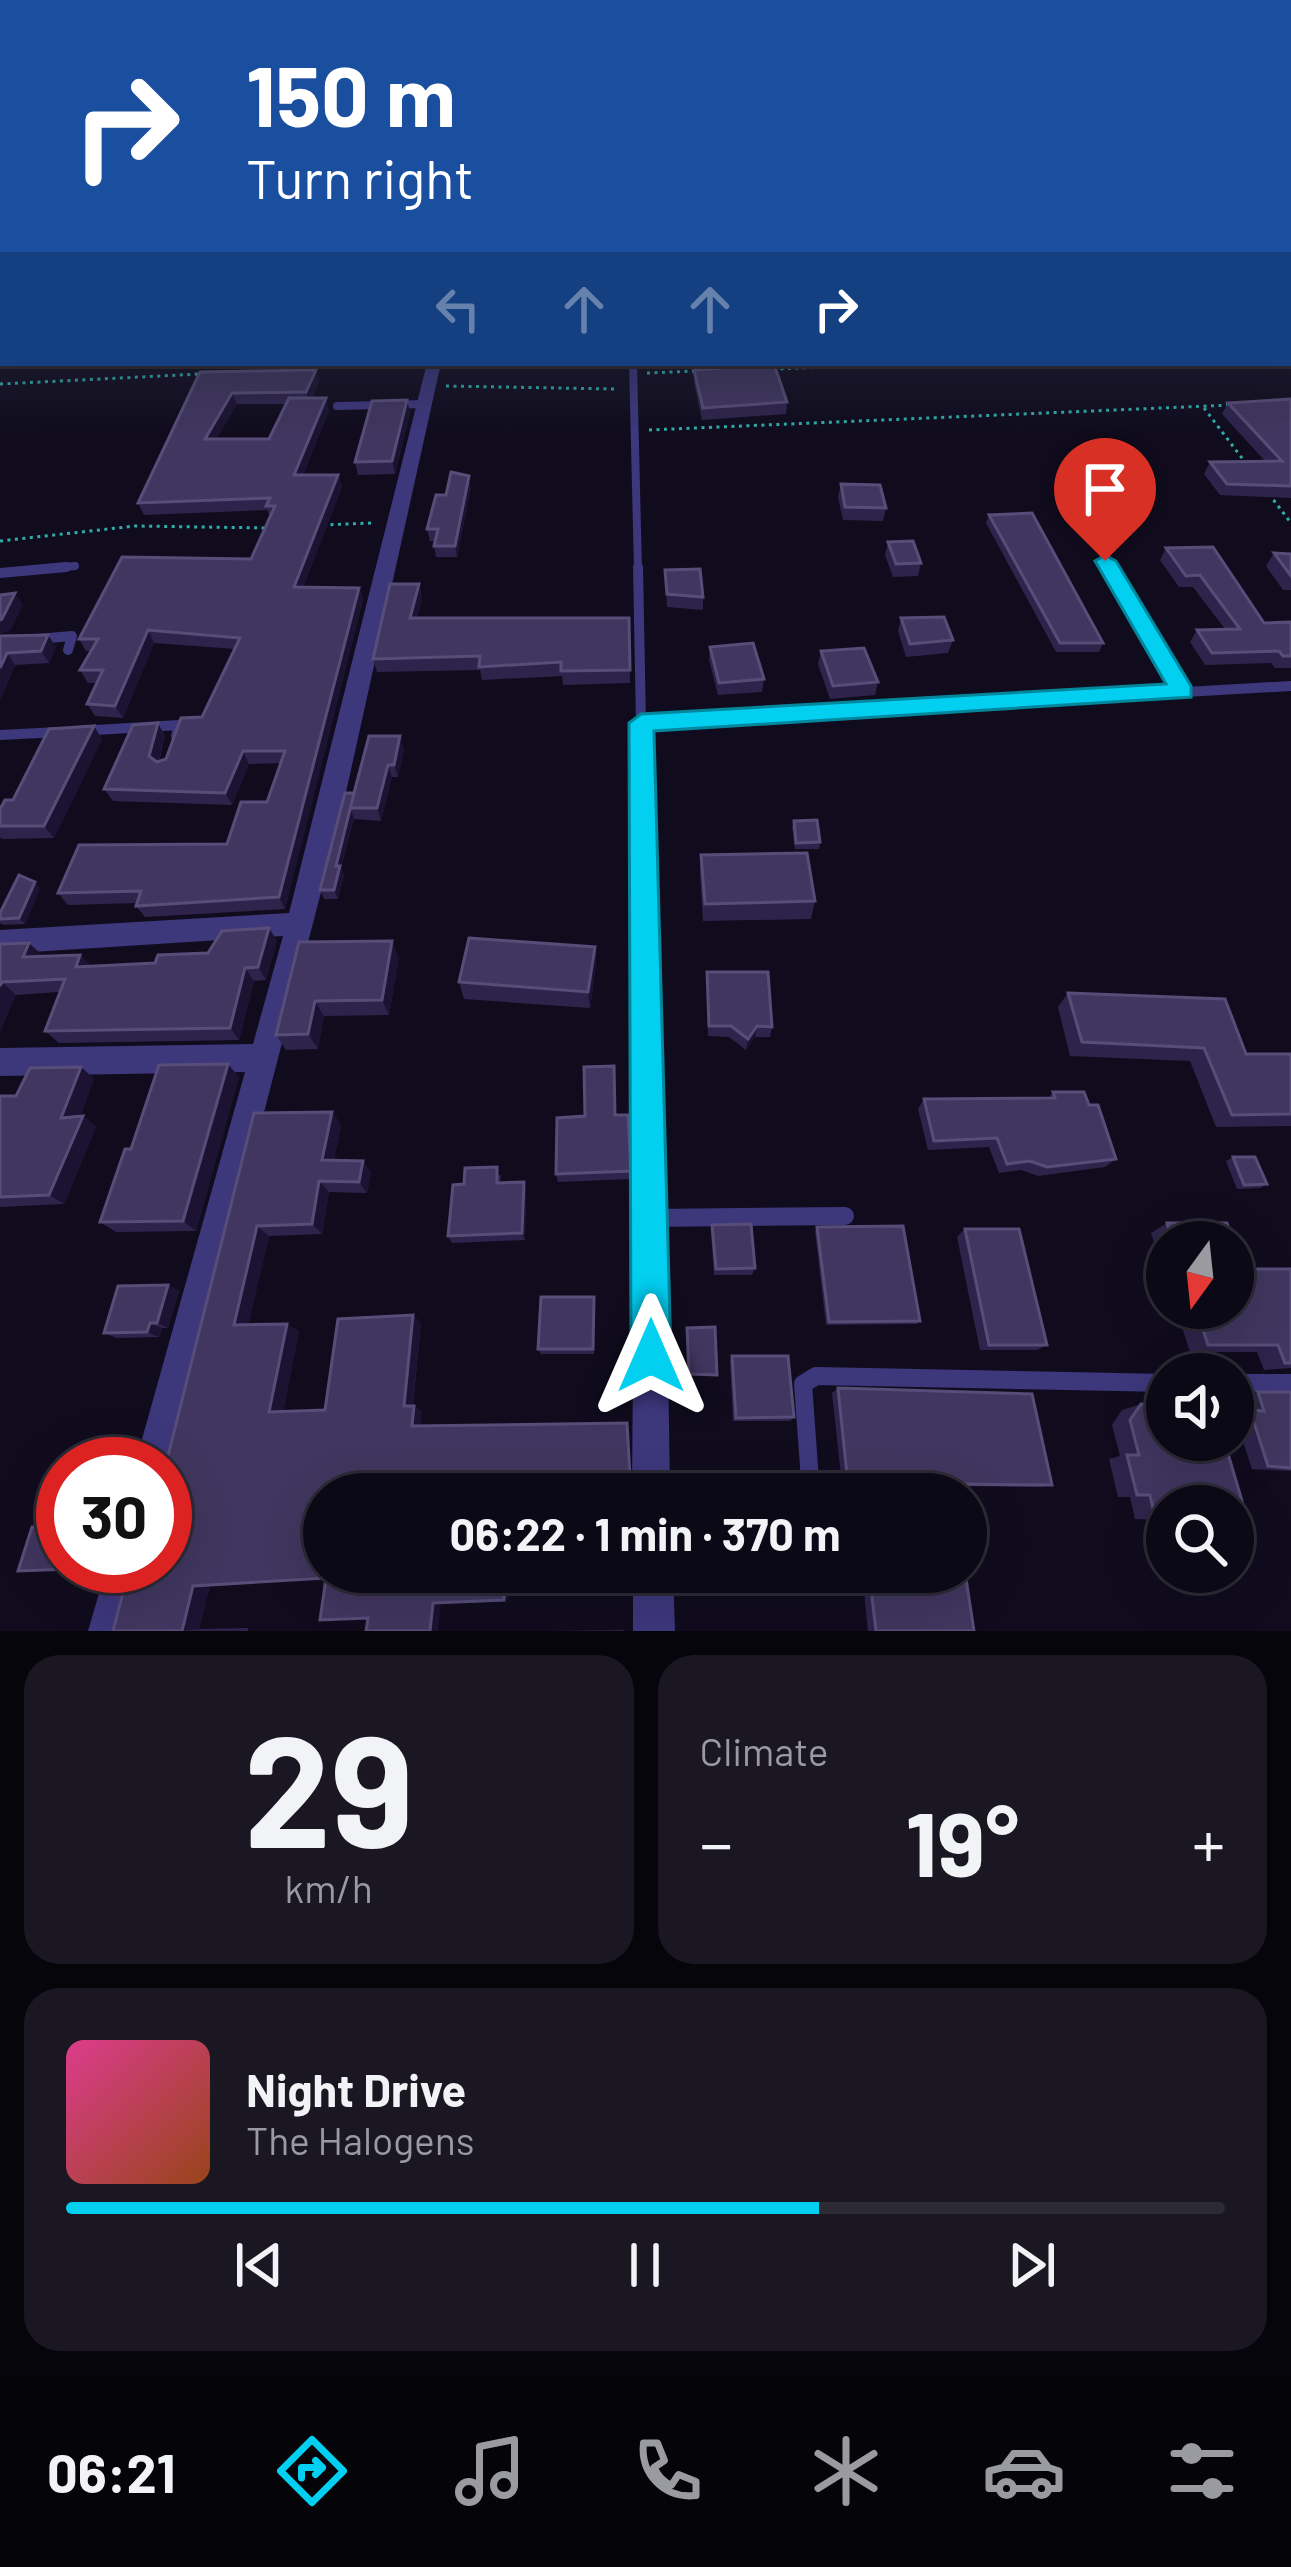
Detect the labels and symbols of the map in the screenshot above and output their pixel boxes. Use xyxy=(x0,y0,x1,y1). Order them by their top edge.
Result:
pin xyxy=(1054,438,1156,561)
north arrow xyxy=(1146,1221,1254,1329)
position arrow xyxy=(588,1293,714,1419)
speed limit sign: 30 xyxy=(36,1437,192,1593)

